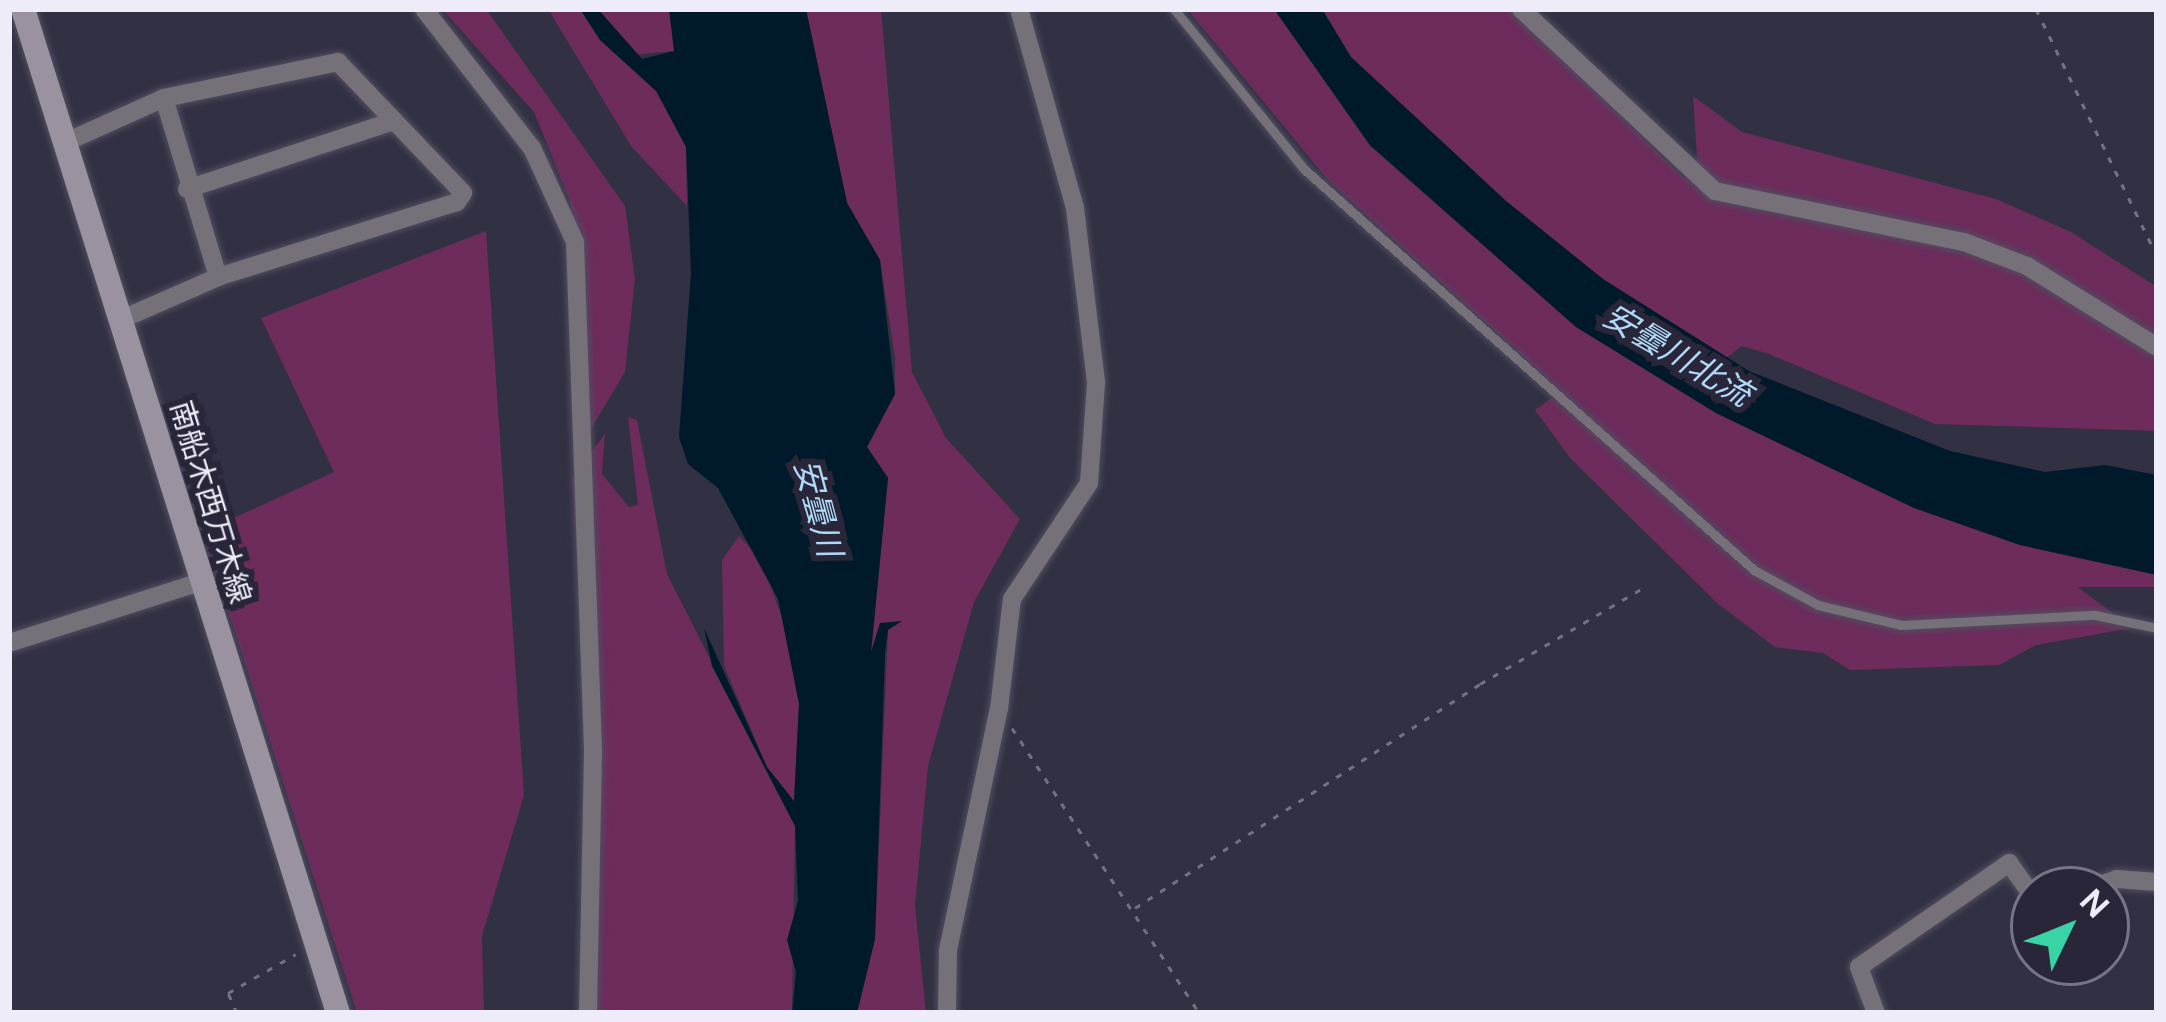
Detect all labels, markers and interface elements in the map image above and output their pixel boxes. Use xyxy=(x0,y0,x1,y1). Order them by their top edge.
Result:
water label: 安曇川北流 xyxy=(1596,296,1758,414)
street label: 南船木西万木線 xyxy=(162,396,258,608)
water label: 安曇川 xyxy=(786,455,850,561)
north arrow xyxy=(2010,866,2130,986)
text: N xyxy=(2071,880,2118,927)

